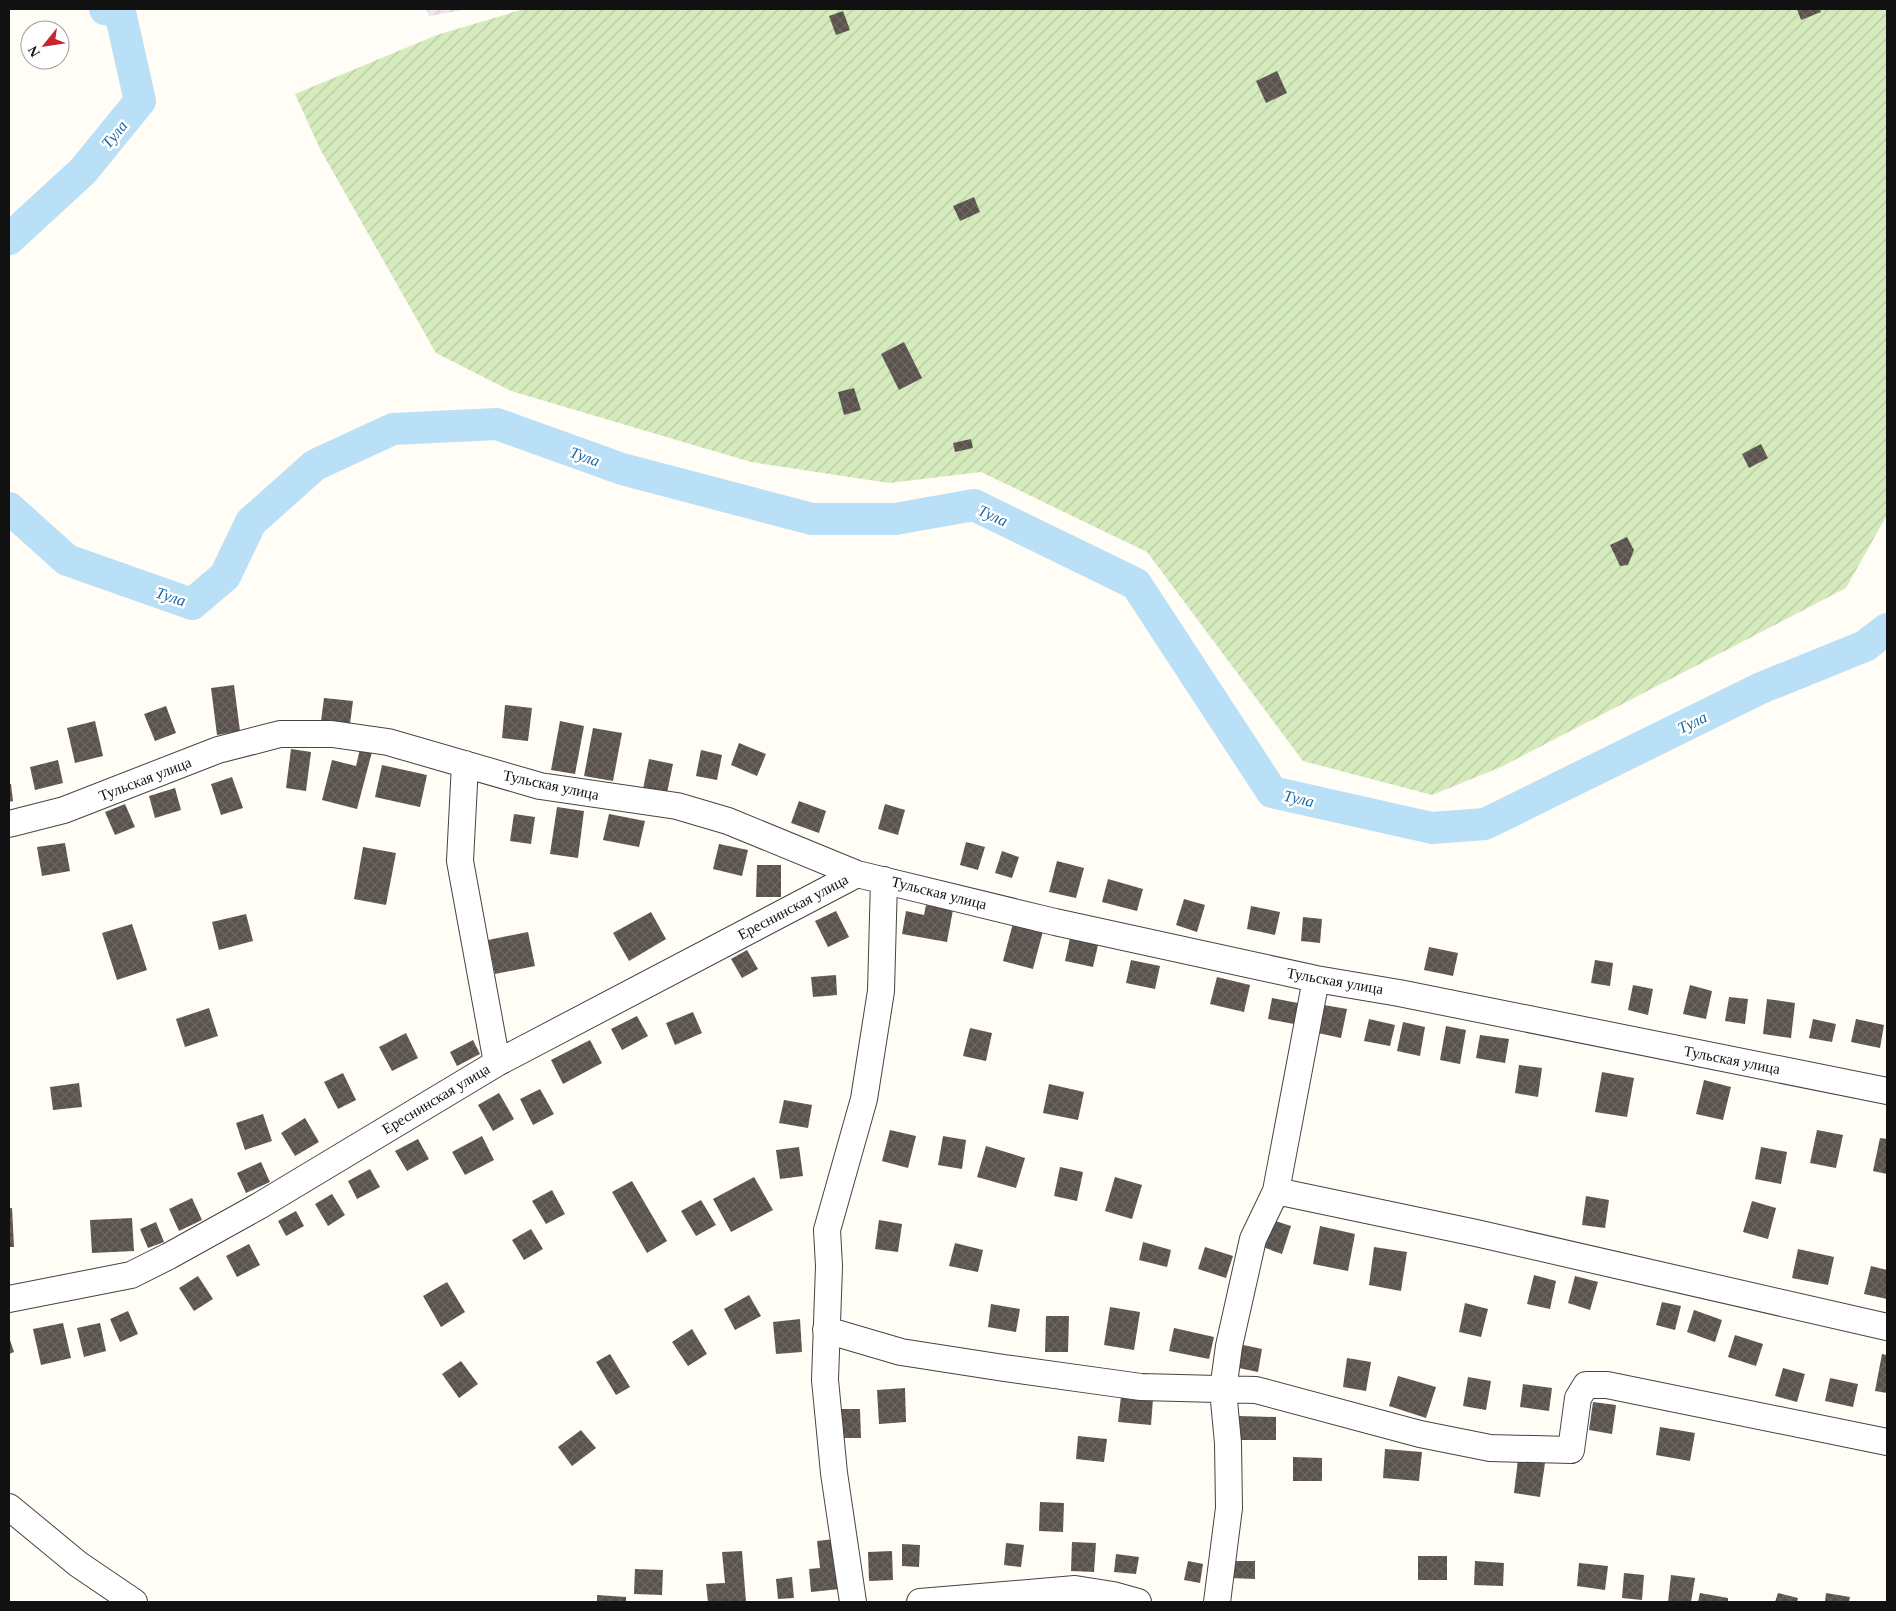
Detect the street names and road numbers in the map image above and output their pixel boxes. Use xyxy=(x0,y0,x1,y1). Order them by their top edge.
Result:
street label: Тульская улица xyxy=(97,754,194,804)
street label: Тульская улица xyxy=(502,767,601,803)
street label: Ереснинская улица xyxy=(735,871,851,943)
street label: Тульская улица xyxy=(890,873,989,913)
street label: Тульская улица xyxy=(1286,965,1385,997)
street label: Тульская улица xyxy=(1683,1043,1782,1077)
street label: Ереснинская улица xyxy=(379,1060,493,1137)

